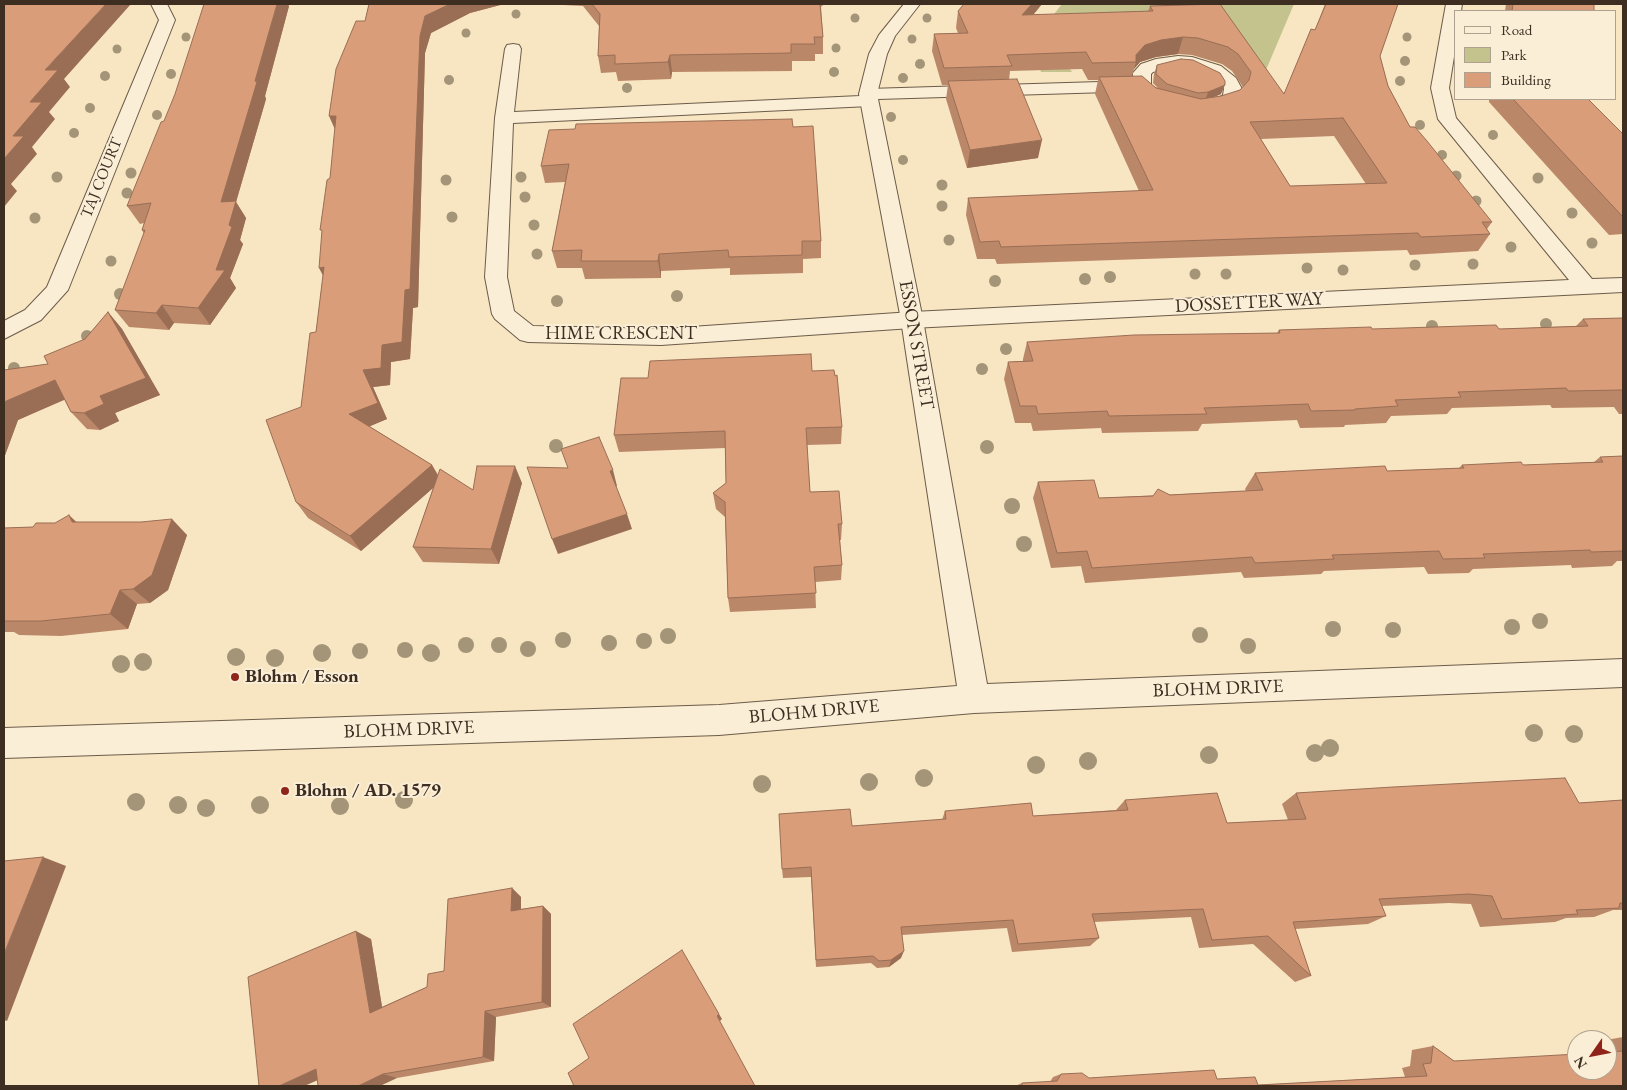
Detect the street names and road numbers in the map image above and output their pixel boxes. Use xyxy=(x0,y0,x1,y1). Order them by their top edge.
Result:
street label: TAJ COURT xyxy=(77,135,127,221)
street label: ESSON STREET xyxy=(893,279,939,411)
street label: DOSSETTER WAY xyxy=(1174,288,1324,318)
street label: HIME CRESCENT xyxy=(545,323,697,345)
street label: BLOHM DRIVE xyxy=(1152,675,1284,703)
street label: BLOHM DRIVE xyxy=(748,695,880,729)
street label: BLOHM DRIVE xyxy=(343,716,475,744)

